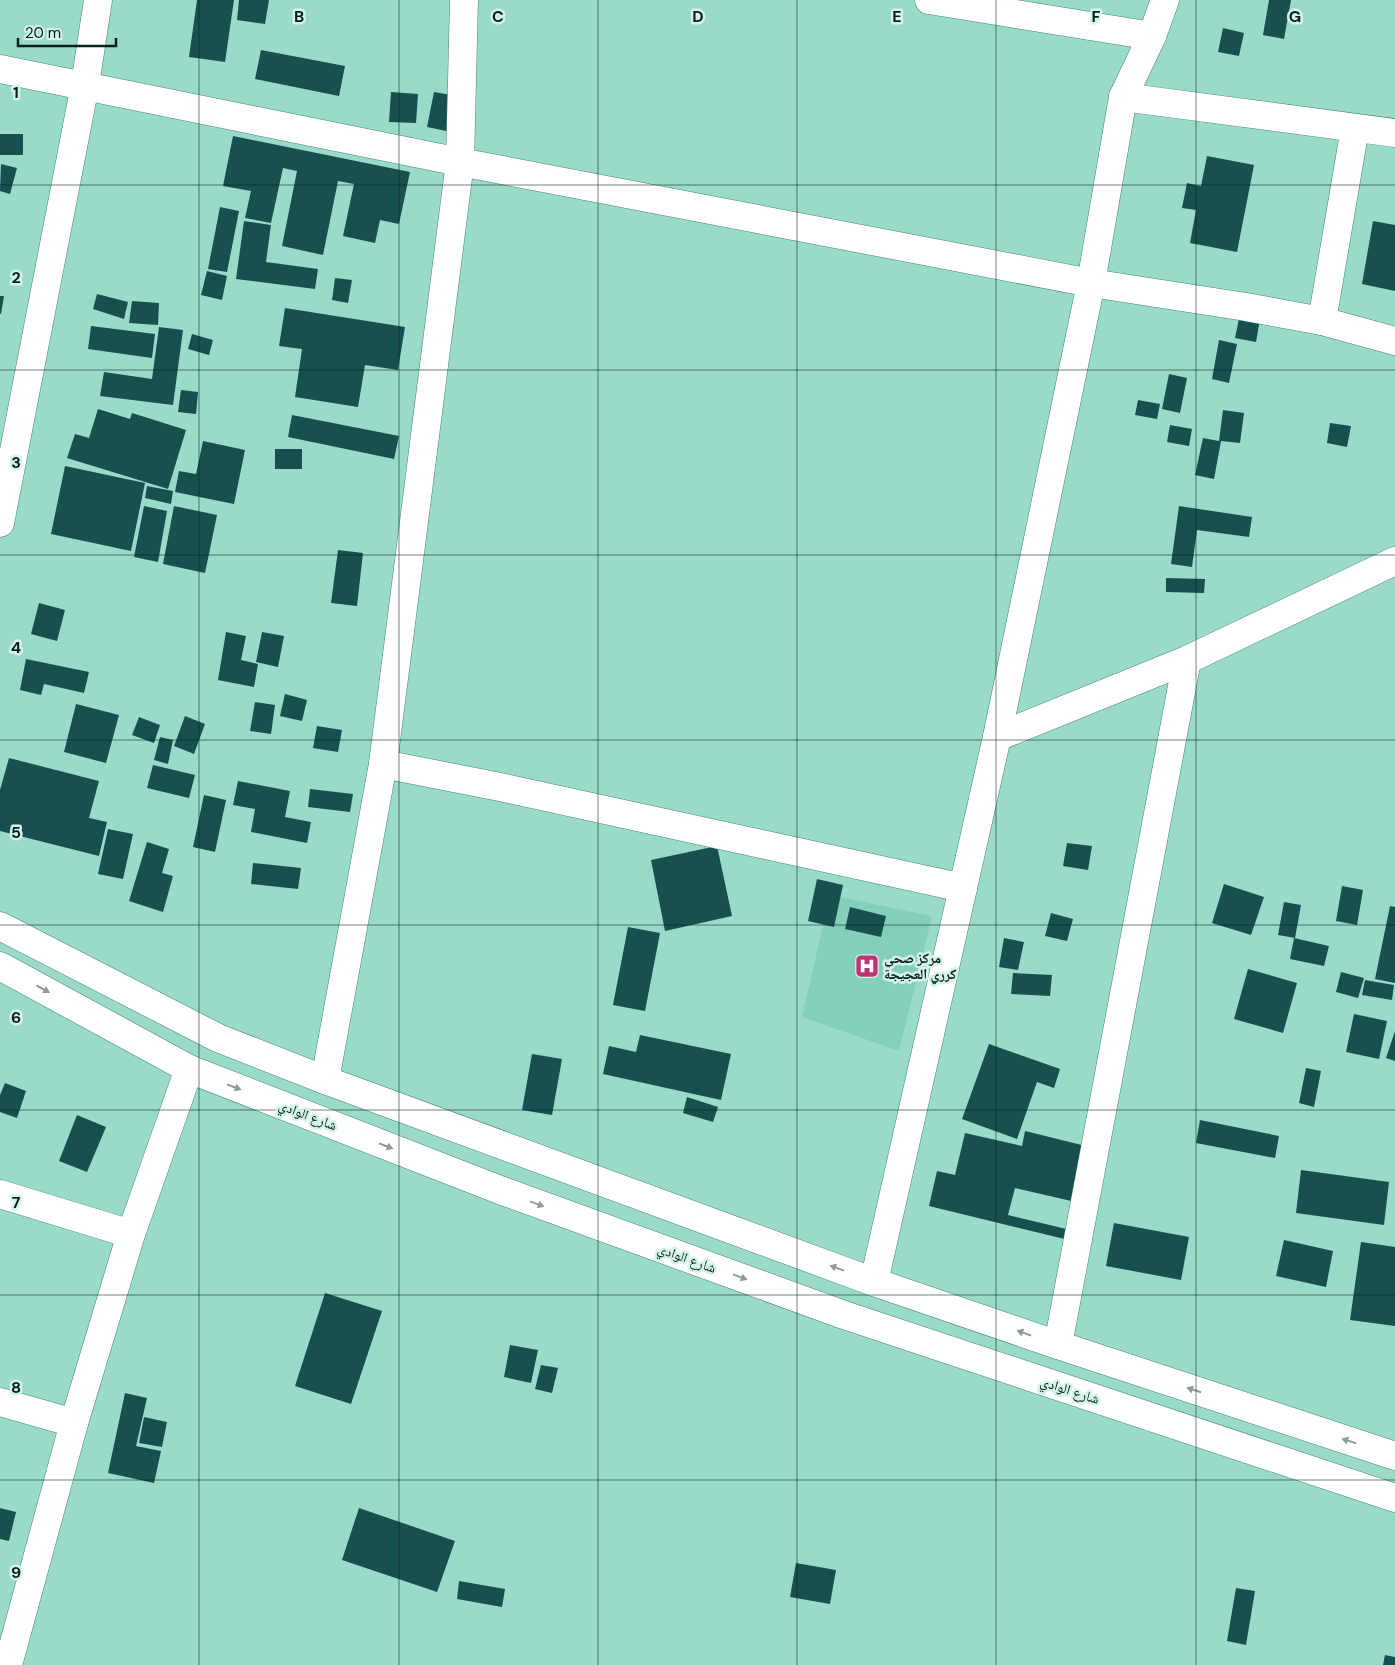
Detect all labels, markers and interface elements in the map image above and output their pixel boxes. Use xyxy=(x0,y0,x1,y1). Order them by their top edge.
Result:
text: B xyxy=(294,6,304,27)
text: C xyxy=(492,6,504,27)
text: D xyxy=(692,6,704,27)
text: E xyxy=(892,6,902,27)
text: F xyxy=(1092,6,1101,27)
text: G xyxy=(1289,6,1301,27)
scale bar xyxy=(18,15,115,47)
text: 20 m xyxy=(25,23,61,43)
text: 1 xyxy=(13,82,19,103)
text: 2 xyxy=(11,267,21,288)
text: 3 xyxy=(11,452,21,473)
text: 4 xyxy=(11,637,21,658)
text: 5 xyxy=(11,822,21,843)
place label: مركز صحي كرري العجيجة xyxy=(884,949,956,985)
hospital icon: مركز صحي كرري العجيجة xyxy=(854,953,880,979)
one-way arrow xyxy=(35,985,50,993)
text: 6 xyxy=(11,1007,21,1028)
one-way arrow xyxy=(227,1083,242,1091)
street label: شارع الوادي xyxy=(275,1096,340,1137)
one-way arrow xyxy=(379,1142,393,1150)
text: 7 xyxy=(12,1192,21,1213)
one-way arrow xyxy=(530,1201,545,1208)
street label: شارع الوادي xyxy=(654,1239,719,1279)
one-way arrow xyxy=(829,1264,844,1272)
one-way arrow xyxy=(732,1274,747,1281)
one-way arrow xyxy=(1016,1329,1031,1336)
street label: شارع الوادي xyxy=(1037,1372,1102,1410)
text: 8 xyxy=(11,1377,21,1398)
one-way arrow xyxy=(1187,1386,1202,1393)
one-way arrow xyxy=(1341,1437,1356,1444)
text: 9 xyxy=(11,1562,21,1583)

